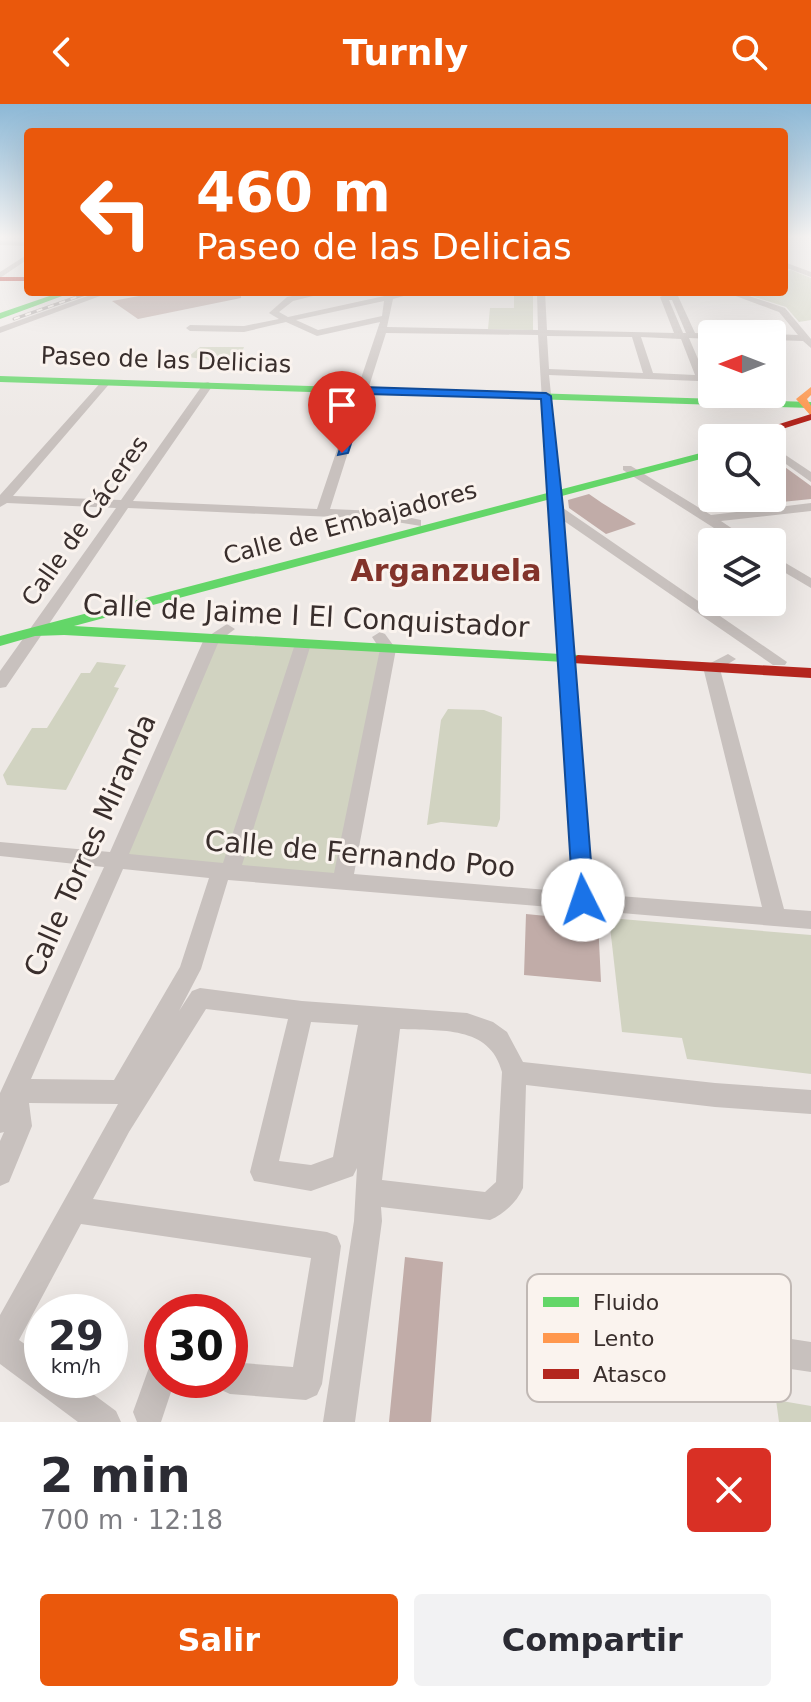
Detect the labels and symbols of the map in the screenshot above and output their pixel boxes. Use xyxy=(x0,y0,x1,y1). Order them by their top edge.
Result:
north arrow xyxy=(698,320,786,408)
street label: Paseo de las Delicias xyxy=(40,342,292,378)
pin xyxy=(308,371,376,453)
street label: Calle de Cáceres xyxy=(16,431,154,611)
street label: Calle de Embajadores xyxy=(220,476,480,570)
district label: Arganzuela xyxy=(351,553,541,588)
street label: Calle de Jaime I El Conquistador xyxy=(82,588,531,644)
street label: Calle Torres Miranda xyxy=(17,709,163,981)
street label: Calle de Fernando Poo xyxy=(203,824,517,884)
position arrow xyxy=(541,858,625,942)
legend xyxy=(527,1274,791,1402)
text: Fluido xyxy=(593,1290,659,1315)
speed limit sign: 30 xyxy=(144,1294,248,1398)
text: Lento xyxy=(593,1326,654,1351)
text: Atasco xyxy=(593,1362,667,1387)

